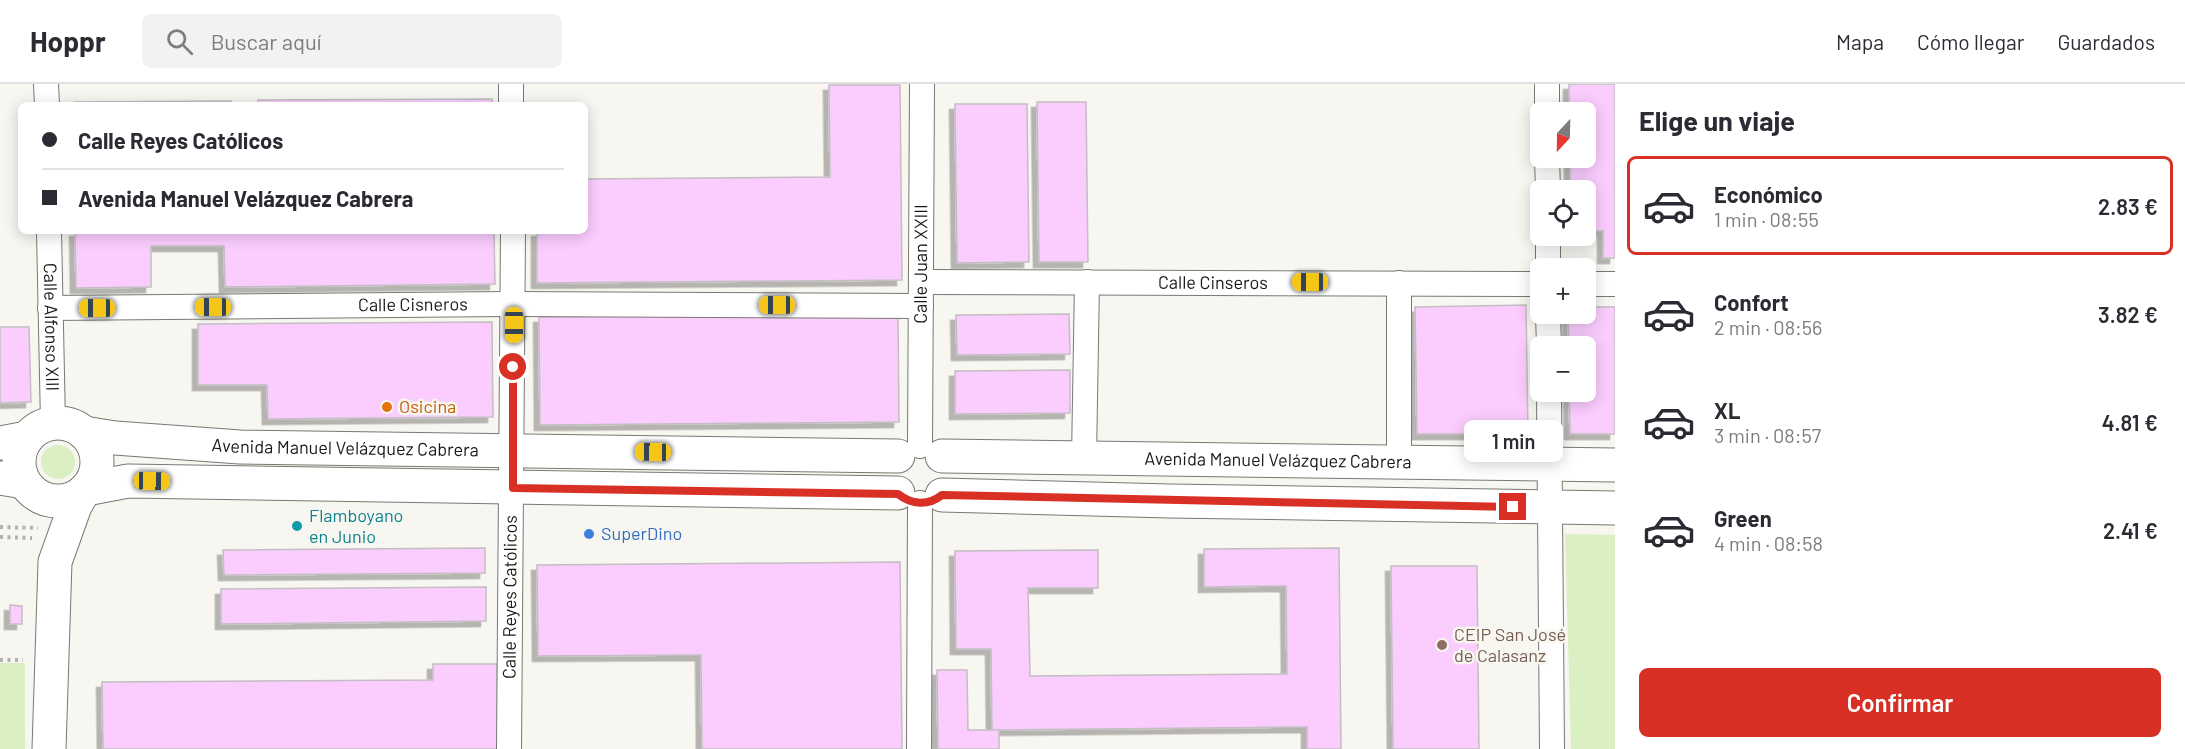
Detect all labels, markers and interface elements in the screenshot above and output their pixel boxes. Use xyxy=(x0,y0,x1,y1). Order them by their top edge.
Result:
search box xyxy=(142,14,562,68)
text: Hoppr xyxy=(30,24,106,58)
icon: search xyxy=(163,25,196,58)
text: Buscar aquí xyxy=(211,28,322,54)
text: Mapa xyxy=(1836,29,1884,54)
text: Cómo llegar xyxy=(1917,29,2024,54)
text: Guardados xyxy=(2057,29,2155,54)
north arrow xyxy=(1530,102,1596,168)
map controls xyxy=(1530,102,1596,402)
text: Elige un viaje xyxy=(1639,104,1795,136)
text: Calle Reyes Católicos xyxy=(78,127,283,153)
icon: car xyxy=(1642,179,1696,233)
button: locate xyxy=(1530,180,1596,246)
text: Económico xyxy=(1714,181,1823,207)
text: Avenida Manuel Velázquez Cabrera xyxy=(78,185,413,211)
text: 2.83 € xyxy=(2098,193,2158,219)
street label: Calle Juan XXIII xyxy=(909,204,931,324)
text: 1 min · 08:55 xyxy=(1714,207,1819,231)
button: + xyxy=(1530,258,1596,324)
street label: Calle Alfonso XIII xyxy=(40,263,64,391)
street label: Calle Cinseros xyxy=(1158,271,1268,293)
car xyxy=(1292,273,1328,291)
icon: car xyxy=(1642,287,1696,341)
text: Confort xyxy=(1714,289,1789,315)
street label: Calle Cisneros xyxy=(358,292,468,315)
car xyxy=(759,296,795,314)
car xyxy=(195,298,231,316)
car xyxy=(79,299,115,317)
text: 3.82 € xyxy=(2098,301,2158,327)
car xyxy=(505,307,523,343)
text: 2 min · 08:56 xyxy=(1714,315,1822,339)
button: − xyxy=(1530,336,1596,402)
route start xyxy=(499,353,526,380)
place label: Osicina xyxy=(399,395,456,417)
icon: car xyxy=(1642,395,1696,449)
text: XL xyxy=(1714,397,1740,423)
marker: Osicina xyxy=(380,400,394,414)
text: 4.81 € xyxy=(2102,409,2158,435)
callout: 1 min xyxy=(1464,420,1562,462)
text: 3 min · 08:57 xyxy=(1714,423,1821,447)
text: 1 min xyxy=(1492,429,1535,453)
street label: Avenida Manuel Velázquez Cabrera xyxy=(211,433,479,460)
car xyxy=(635,443,671,461)
street label: Avenida Manuel Velázquez Cabrera xyxy=(1144,447,1412,472)
car xyxy=(134,472,170,490)
route end xyxy=(1499,493,1526,520)
icon: car xyxy=(1642,503,1696,557)
place label: Flamboyano en Junio xyxy=(309,504,403,547)
text: Green xyxy=(1714,505,1772,531)
street label: Calle Reyes Católicos xyxy=(498,515,521,679)
text: 2.41 € xyxy=(2103,517,2158,543)
marker: Flamboyano en Junio xyxy=(290,519,304,533)
place label: SuperDino xyxy=(601,522,682,544)
marker: SuperDino xyxy=(582,527,596,541)
text: 4 min · 08:58 xyxy=(1714,531,1823,555)
place label: CEIP San José de Calasanz xyxy=(1454,623,1566,666)
marker: CEIP San José de Calasanz xyxy=(1435,638,1449,652)
button: Confirmar xyxy=(1639,668,2161,737)

